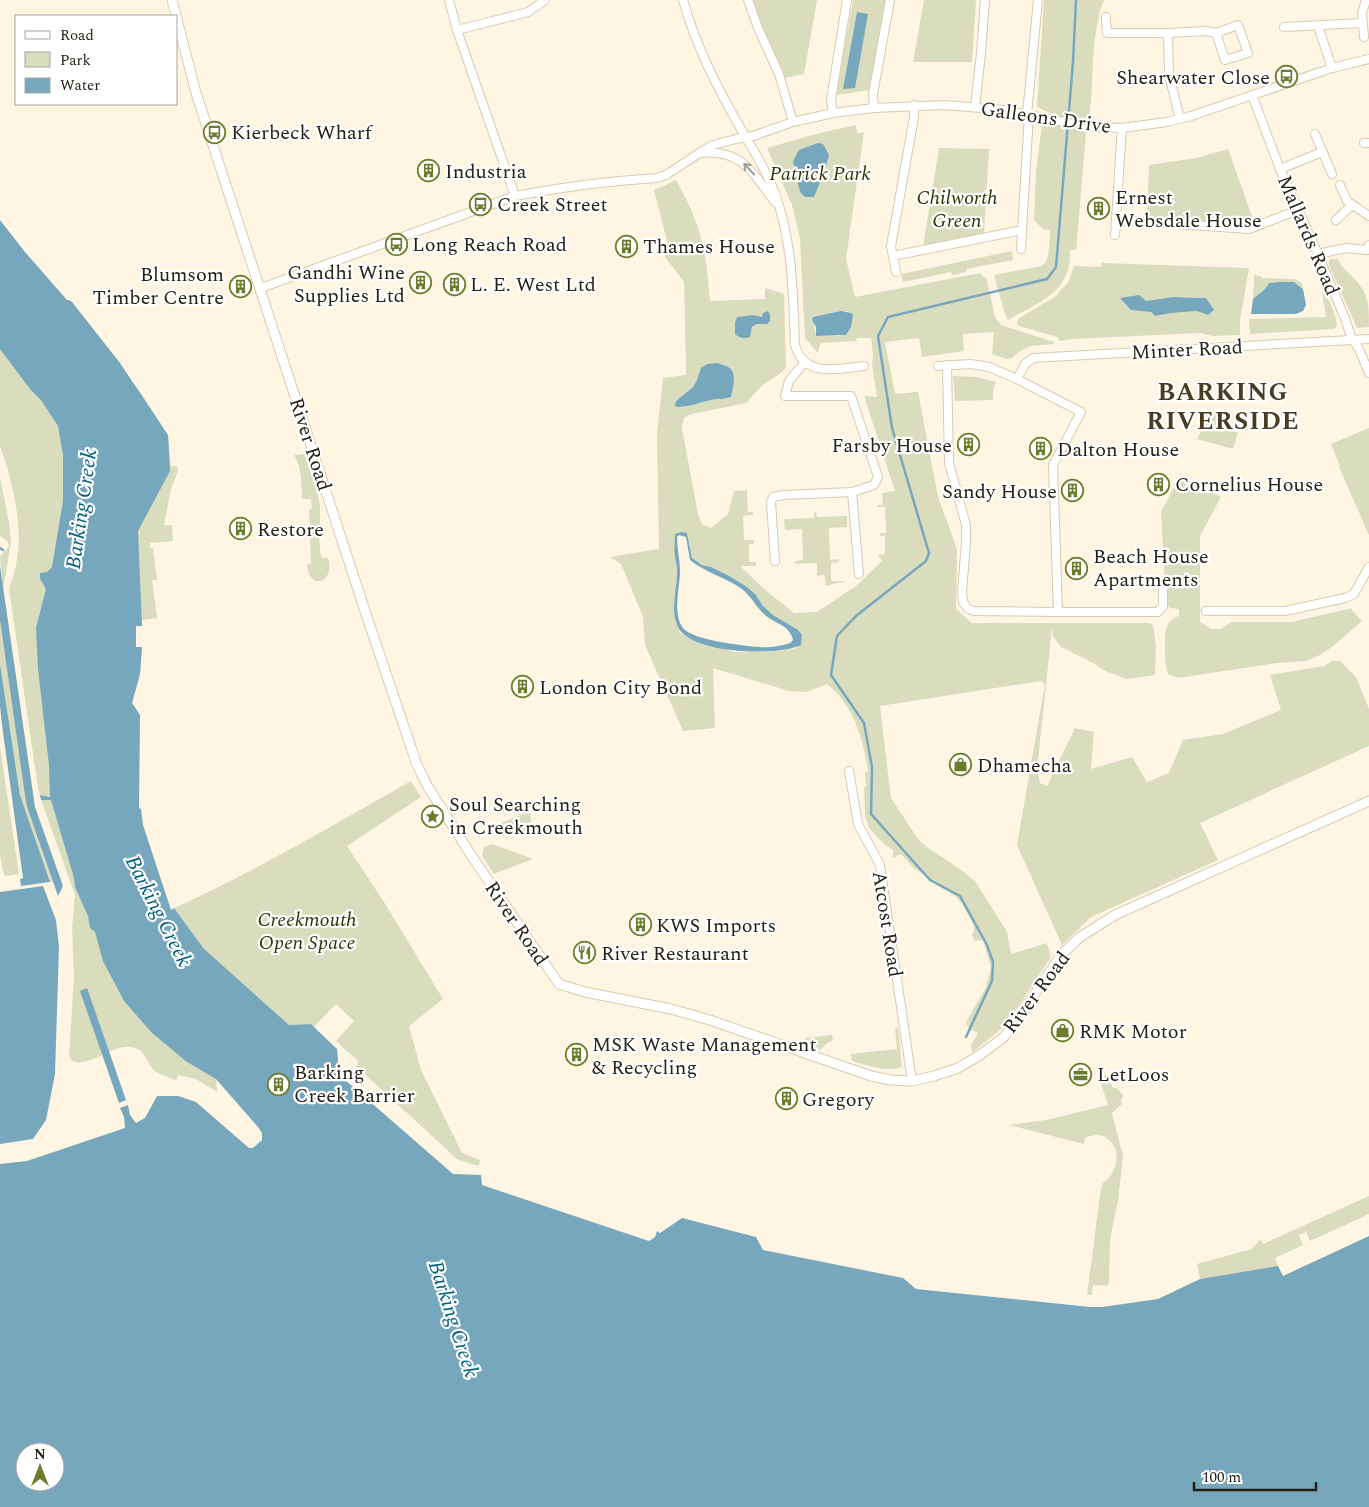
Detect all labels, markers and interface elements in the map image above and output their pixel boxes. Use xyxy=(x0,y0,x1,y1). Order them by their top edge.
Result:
legend xyxy=(15,15,178,105)
text: Road xyxy=(60,24,94,47)
text: Park xyxy=(60,49,91,72)
place label: Shearwater Close xyxy=(1116,63,1270,93)
bus stop icon: Shearwater Close xyxy=(1274,65,1298,89)
text: Water xyxy=(60,74,100,97)
street label: Galleons Drive xyxy=(979,94,1113,142)
place label: Kierbeck Wharf xyxy=(231,118,374,148)
bus stop icon: Kierbeck Wharf xyxy=(203,120,227,144)
place label: Industria xyxy=(445,157,527,187)
building icon: Industria xyxy=(417,159,441,183)
park label: Patrick Park xyxy=(769,159,871,189)
one-way arrow xyxy=(743,163,755,175)
street label: Mallards Road xyxy=(1269,171,1347,300)
park label: Chilworth Green xyxy=(916,183,998,236)
place label: Ernest Websdale House xyxy=(1115,183,1262,236)
place label: Creek Street xyxy=(497,190,607,220)
bus stop icon: Creek Street xyxy=(469,192,493,216)
building icon: Ernest Websdale House xyxy=(1087,196,1111,220)
place label: Long Reach Road xyxy=(412,230,567,260)
bus stop icon: Long Reach Road xyxy=(384,232,408,256)
place label: Thames House xyxy=(643,232,775,262)
building icon: Thames House xyxy=(615,234,639,258)
place label: Gandhi Wine Supplies Ltd xyxy=(287,258,405,311)
place label: Blumsom Timber Centre xyxy=(93,260,224,313)
place label: L. E. West Ltd xyxy=(470,270,596,300)
building icon: Gandhi Wine Supplies Ltd xyxy=(409,271,433,295)
building icon: L. E. West Ltd xyxy=(442,272,466,296)
building icon: Blumsom Timber Centre xyxy=(228,274,252,298)
street label: Minter Road xyxy=(1130,332,1244,368)
district label: BARKING RIVERSIDE xyxy=(1146,374,1300,441)
street label: River Road xyxy=(281,394,339,495)
place label: Farsby House xyxy=(832,431,952,461)
building icon: Farsby House xyxy=(956,433,980,457)
place label: Dalton House xyxy=(1057,435,1179,465)
building icon: Dalton House xyxy=(1029,437,1053,461)
water label: Barking Creek xyxy=(58,447,106,571)
place label: Cornelius House xyxy=(1175,470,1323,500)
building icon: Cornelius House xyxy=(1147,472,1171,496)
place label: Sandy House xyxy=(942,477,1057,507)
building icon: Sandy House xyxy=(1061,479,1085,503)
place label: Restore xyxy=(257,515,324,545)
building icon: Restore xyxy=(229,517,253,541)
place label: Beach House Apartments xyxy=(1093,542,1209,595)
building icon: Beach House Apartments xyxy=(1065,556,1089,580)
place label: London City Bond xyxy=(539,673,702,703)
building icon: London City Bond xyxy=(511,675,535,699)
place label: Dhamecha xyxy=(977,751,1072,781)
shop icon: Dhamecha xyxy=(949,753,973,777)
place label: Soul Searching in Creekmouth xyxy=(449,790,583,843)
place icon: Soul Searching in Creekmouth xyxy=(421,804,445,828)
water label: Barking Creek xyxy=(116,850,200,973)
street label: Atcost Road xyxy=(864,869,910,980)
street label: River Road xyxy=(477,875,556,972)
park label: Creekmouth Open Space xyxy=(257,905,357,958)
place label: KWS Imports xyxy=(656,911,776,941)
building icon: KWS Imports xyxy=(628,913,652,937)
place label: River Restaurant xyxy=(601,939,749,969)
restaurant icon: River Restaurant xyxy=(573,941,597,965)
street label: River Road xyxy=(996,945,1078,1040)
place label: RMK Motor xyxy=(1079,1017,1187,1047)
shop icon: RMK Motor xyxy=(1051,1019,1075,1043)
place label: MSK Waste Management & Recycling xyxy=(592,1030,817,1083)
building icon: MSK Waste Management & Recycling xyxy=(564,1043,588,1067)
place label: Barking Creek Barrier xyxy=(294,1058,415,1111)
place label: LetLoos xyxy=(1097,1060,1169,1090)
office icon: LetLoos xyxy=(1069,1062,1093,1086)
building icon: Barking Creek Barrier xyxy=(266,1072,290,1096)
place label: Gregory xyxy=(802,1085,875,1115)
building icon: Gregory xyxy=(774,1087,798,1111)
water label: Barking Creek xyxy=(419,1257,487,1382)
north arrow xyxy=(15,1442,65,1492)
text: N xyxy=(34,1444,46,1465)
scale bar xyxy=(1194,1460,1316,1492)
text: 100 m xyxy=(1202,1466,1241,1489)

